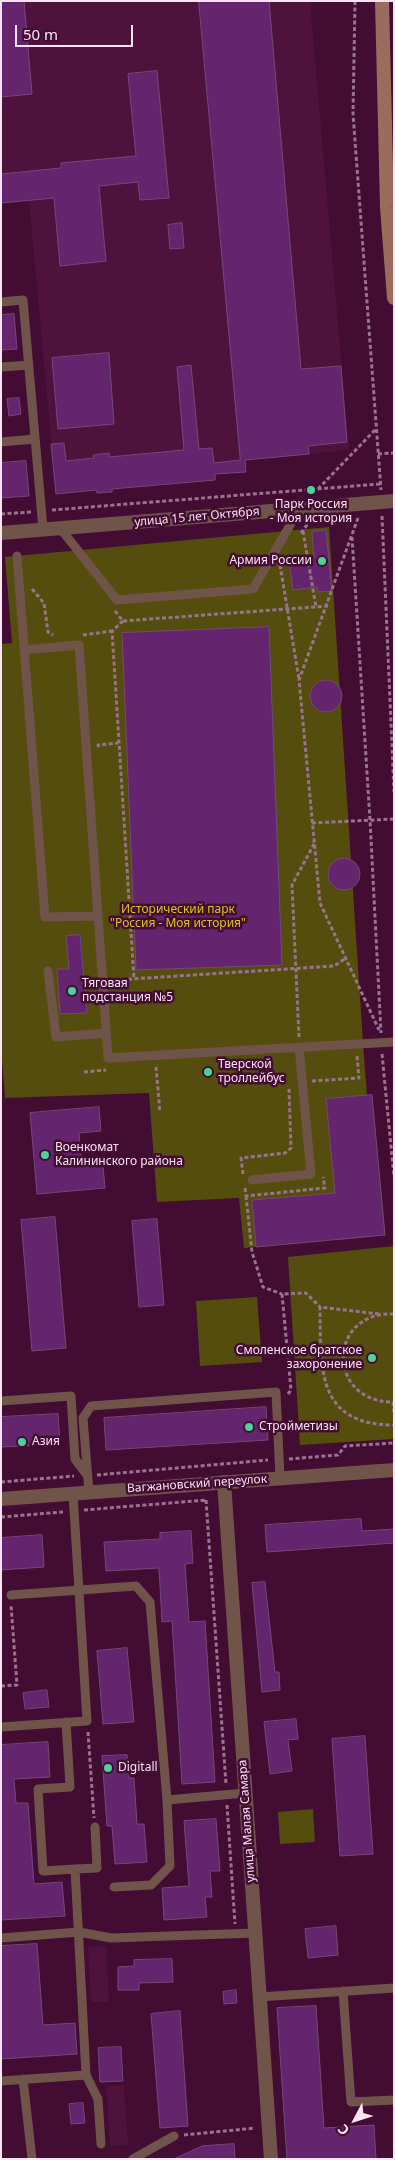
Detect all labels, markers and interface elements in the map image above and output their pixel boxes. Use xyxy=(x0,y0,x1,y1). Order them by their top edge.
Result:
scale bar xyxy=(18,15,135,47)
text: 50 m xyxy=(23,24,58,44)
marker: Парк Россия - Моя история xyxy=(305,484,317,496)
place label: Парк Россия - Моя история xyxy=(270,498,352,526)
street label: улица 15 лет Октября xyxy=(134,504,260,530)
place label: Армия России xyxy=(229,554,312,568)
marker: Армия России xyxy=(316,555,328,567)
park label: Исторический парк "Россия - Моя история" xyxy=(110,903,246,931)
place label: Тяговая подстанция №5 xyxy=(82,977,173,1005)
marker: Тяговая подстанция №5 xyxy=(66,985,78,997)
place label: Тверской троллейбус xyxy=(218,1058,285,1086)
marker: Тверской троллейбус xyxy=(202,1066,214,1078)
place label: Военкомат Калининского района xyxy=(55,1141,183,1169)
marker: Военкомат Калининского района xyxy=(39,1149,51,1161)
place label: Смоленское братское захоронение xyxy=(236,1344,362,1372)
marker: Смоленское братское захоронение xyxy=(366,1352,378,1364)
place label: Стройметизы xyxy=(259,1420,338,1434)
marker: Стройметизы xyxy=(243,1421,255,1433)
place label: Азия xyxy=(32,1435,60,1449)
marker: Азия xyxy=(16,1436,28,1448)
street label: Вагжановский переулок xyxy=(127,1472,267,1496)
street label: улица Малая Самара xyxy=(236,1759,258,1883)
place label: Digitall xyxy=(118,1761,158,1775)
marker: Digitall xyxy=(102,1762,114,1774)
north arrow xyxy=(330,2095,380,2145)
text: С xyxy=(333,2120,353,2140)

